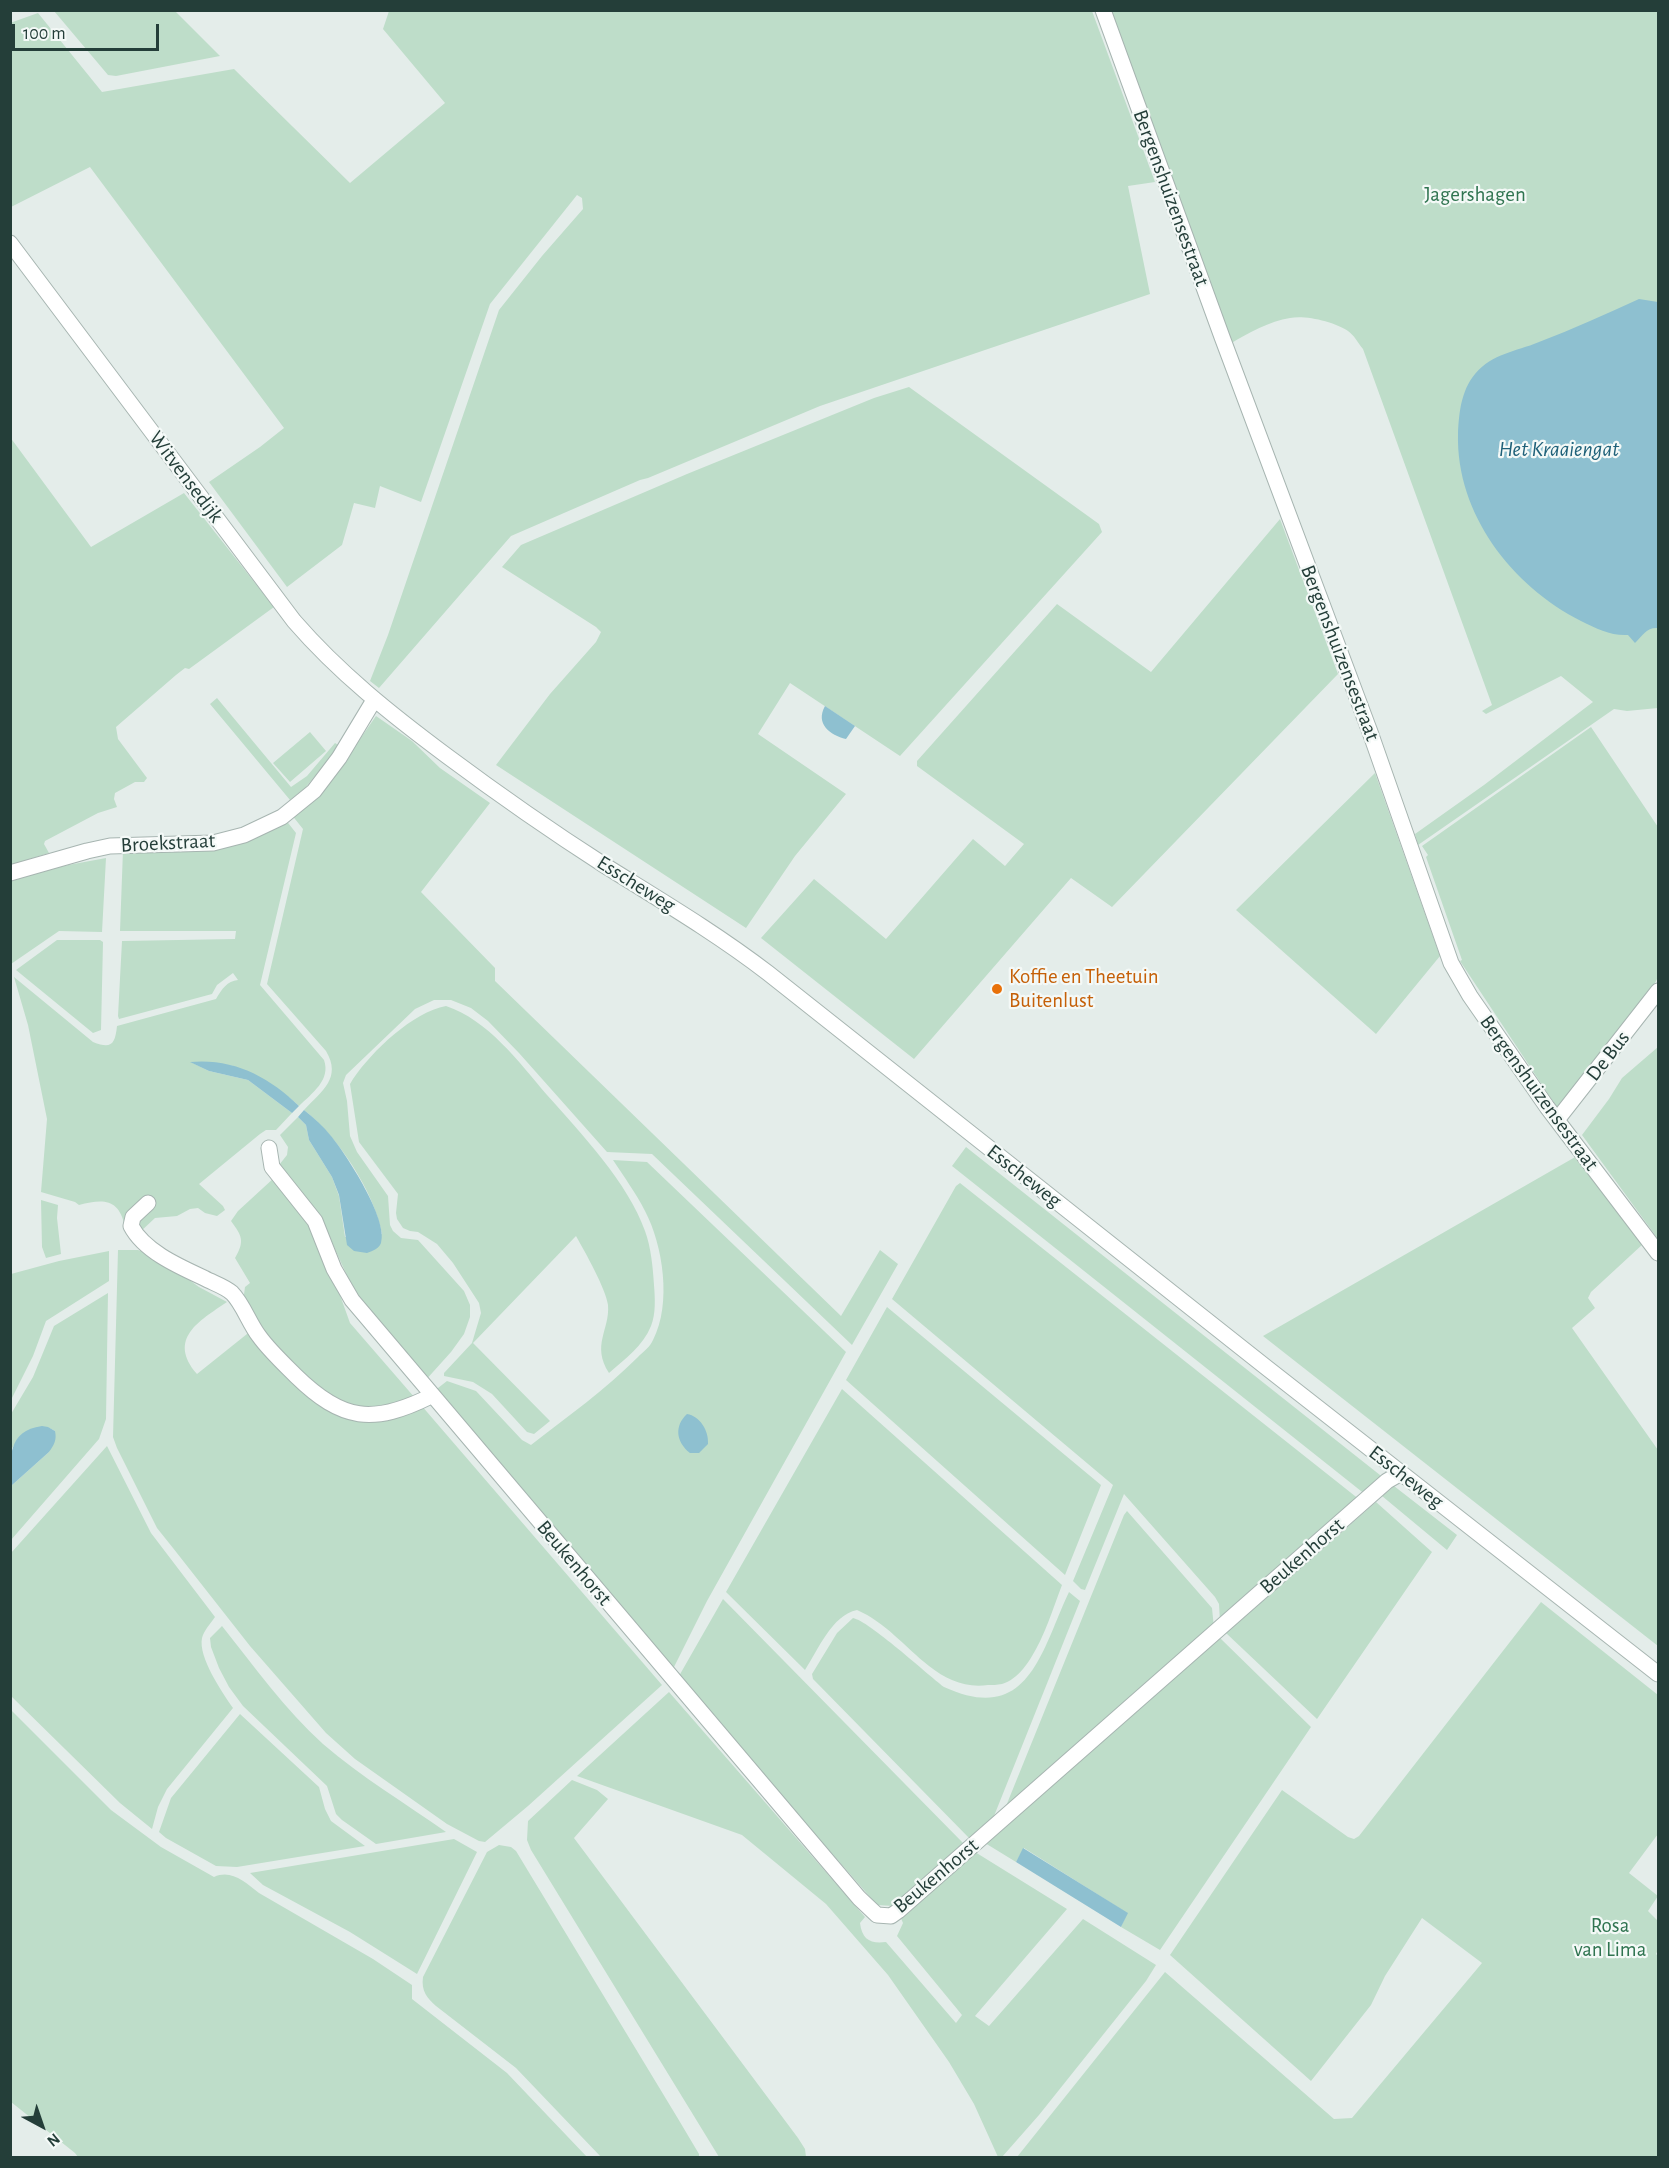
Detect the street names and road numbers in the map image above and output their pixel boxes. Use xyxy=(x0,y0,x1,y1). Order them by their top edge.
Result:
street label: Bergenshuizensestraat xyxy=(1127,106,1215,290)
street label: Witvensedijk xyxy=(143,426,229,528)
street label: Bergenshuizensestraat xyxy=(1295,562,1385,744)
street label: Broekstraat xyxy=(120,828,216,858)
street label: Esscheweg xyxy=(592,850,680,918)
street label: Bergenshuizensestraat xyxy=(1474,1010,1604,1176)
street label: De Bus xyxy=(1581,1026,1635,1086)
street label: Esscheweg xyxy=(982,1139,1066,1213)
street label: Esscheweg xyxy=(1364,1440,1448,1514)
street label: Beukenhorst xyxy=(1255,1513,1349,1599)
street label: Beukenhorst xyxy=(531,1515,617,1611)
street label: Beukenhorst xyxy=(888,1833,984,1919)

